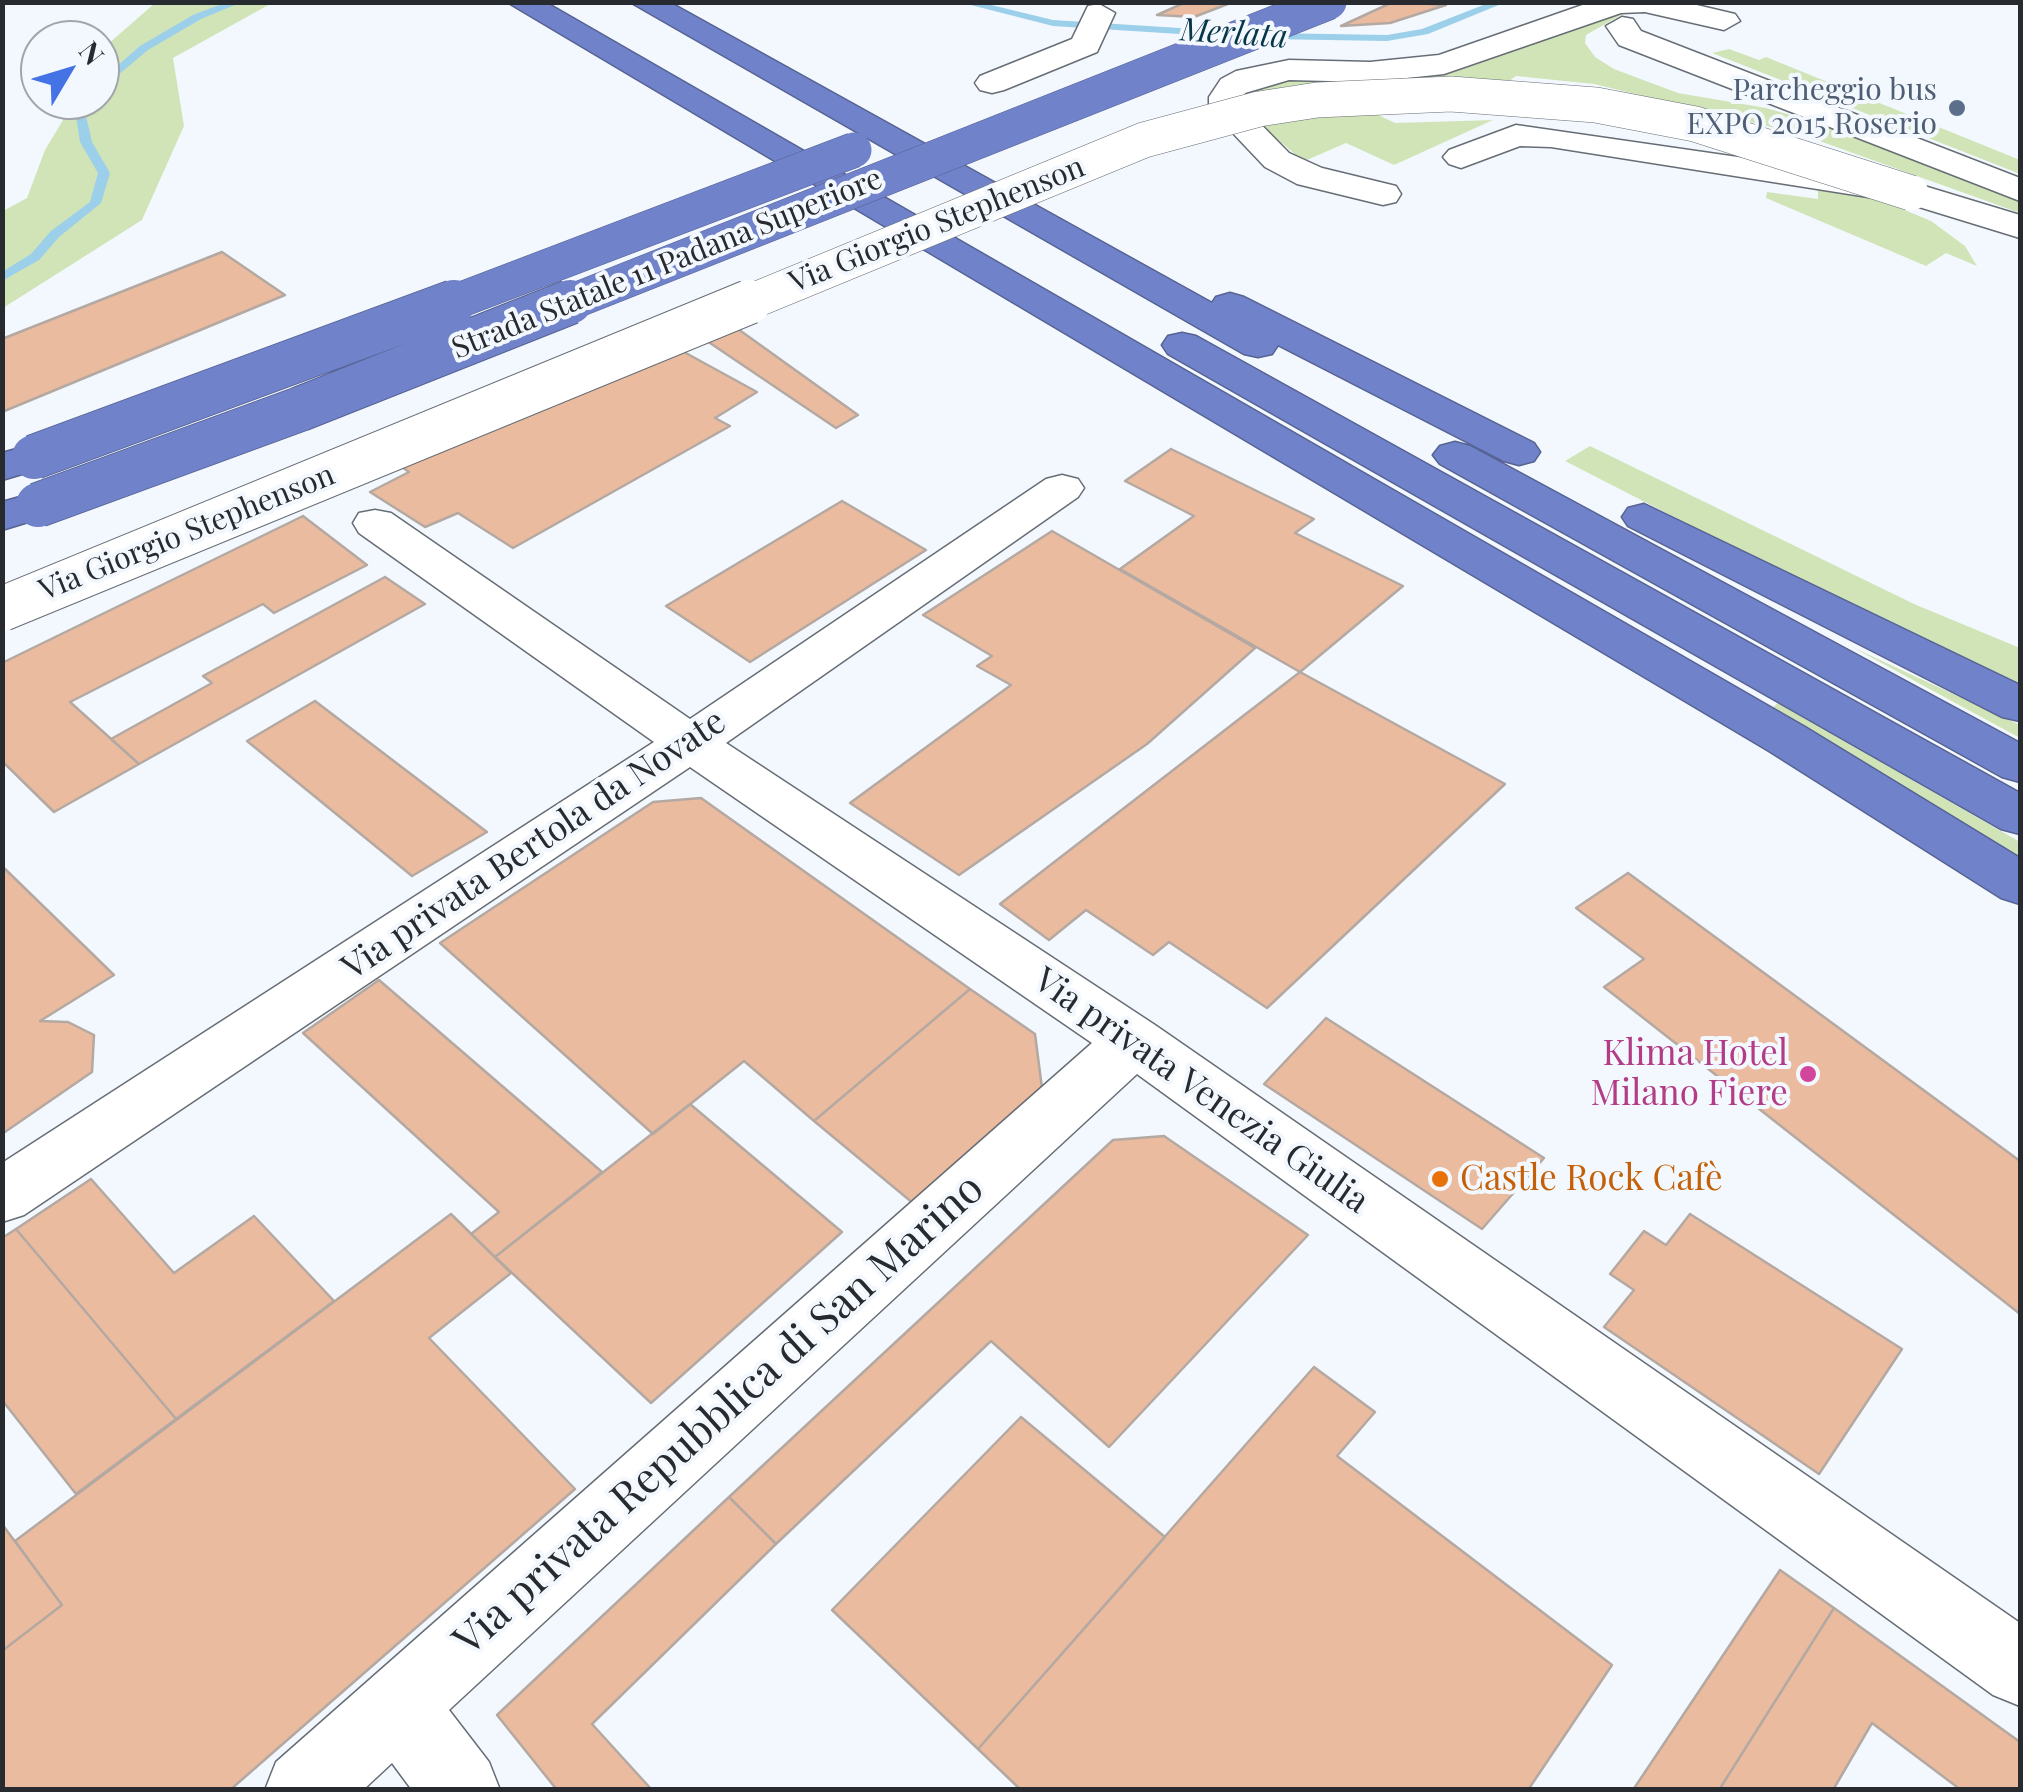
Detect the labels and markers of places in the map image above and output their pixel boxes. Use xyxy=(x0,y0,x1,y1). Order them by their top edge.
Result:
place label: Parcheggio bus EXPO 2015 Roserio xyxy=(1686,73,1937,144)
marker: Parcheggio bus EXPO 2015 Roserio xyxy=(1946,97,1968,119)
place label: Klima Hotel Milano Fiere xyxy=(1591,1033,1788,1115)
marker: Klima Hotel Milano Fiere xyxy=(1797,1063,1819,1085)
place label: Castle Rock Cafè xyxy=(1460,1158,1723,1200)
marker: Castle Rock Cafè xyxy=(1429,1168,1451,1190)

